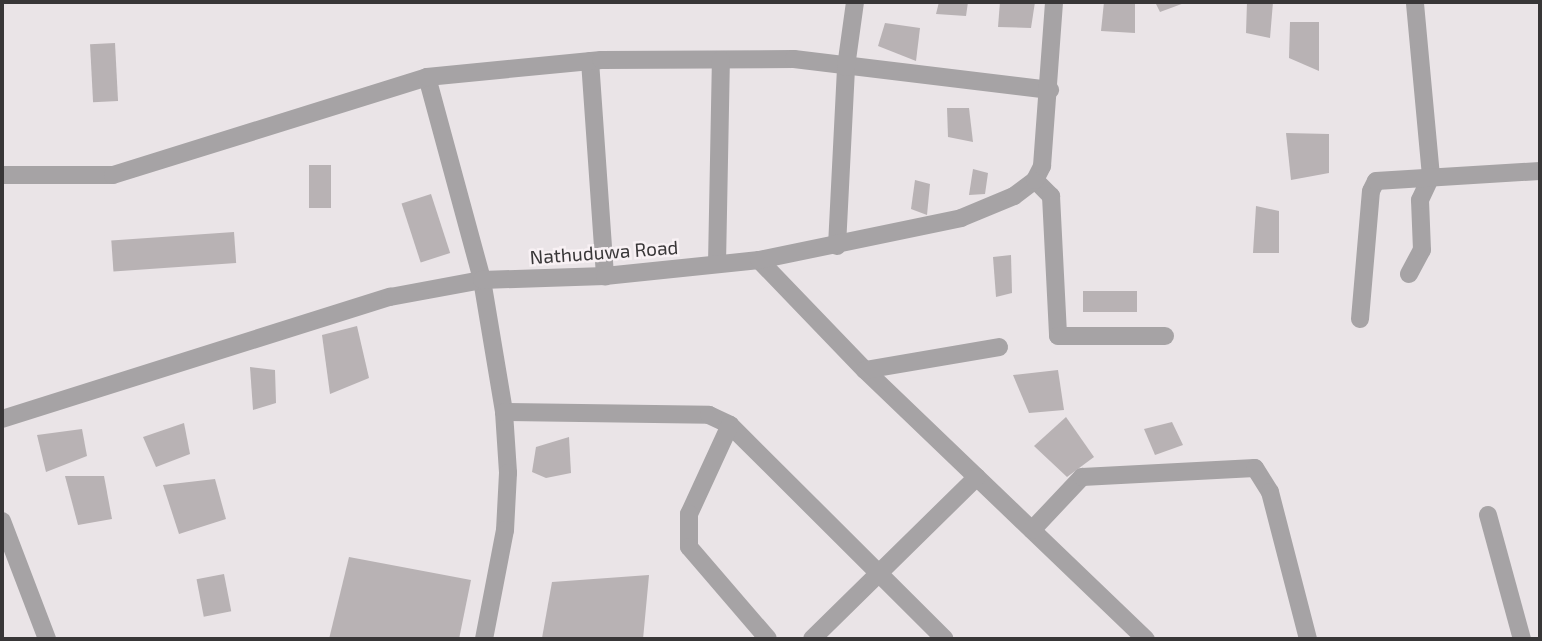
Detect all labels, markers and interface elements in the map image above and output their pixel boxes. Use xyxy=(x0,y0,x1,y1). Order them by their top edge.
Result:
street label: Nathuduwa Road xyxy=(529,235,679,269)

